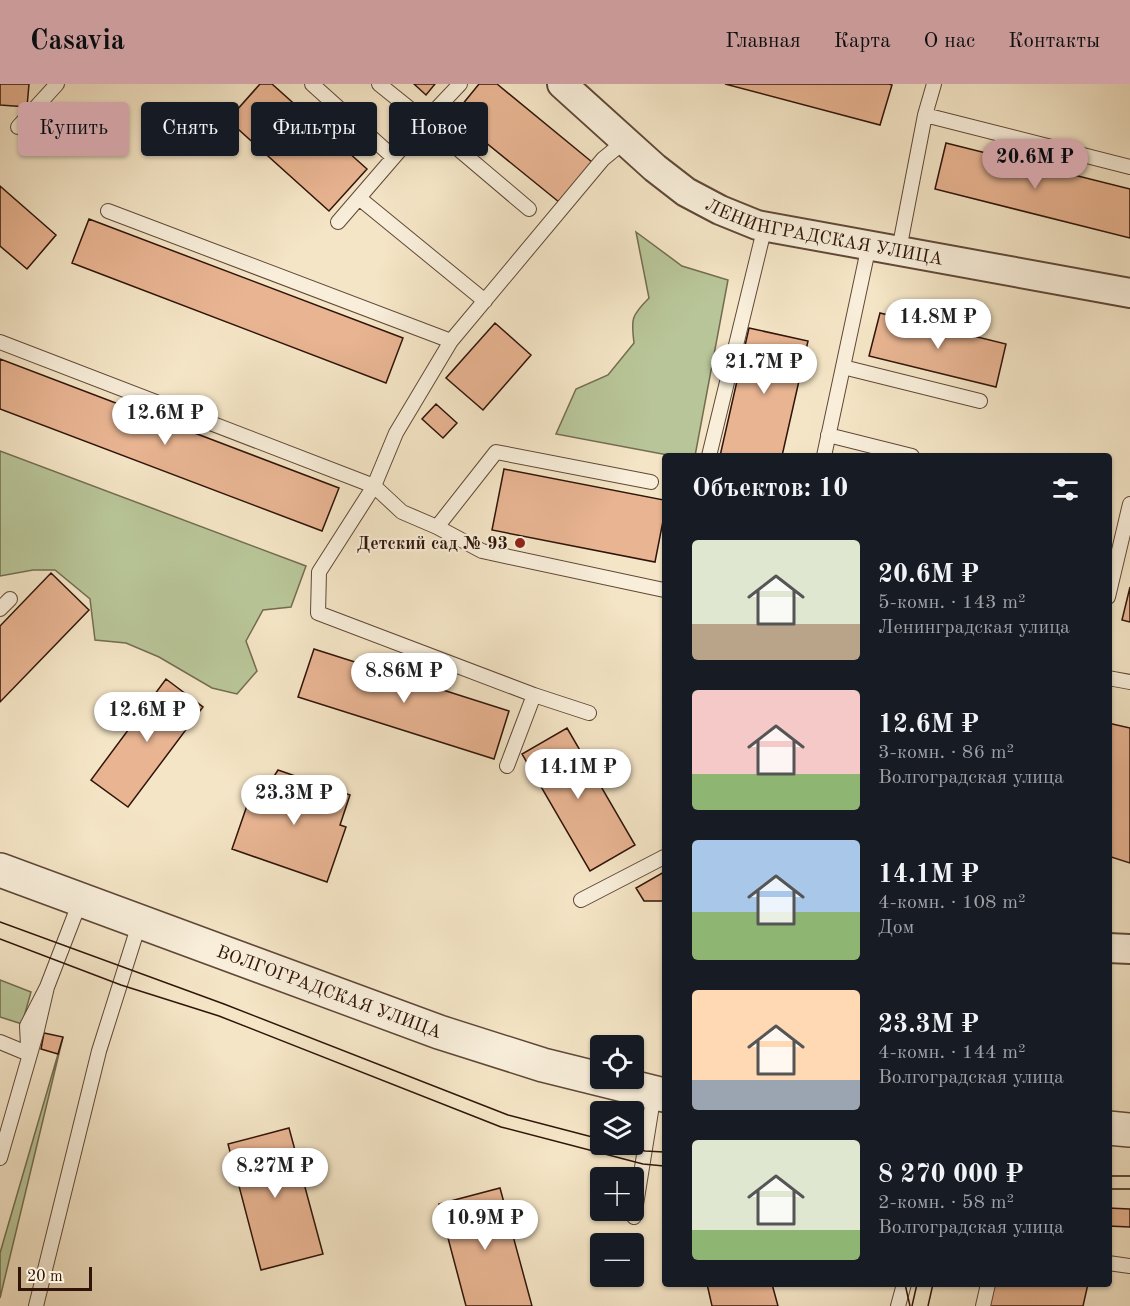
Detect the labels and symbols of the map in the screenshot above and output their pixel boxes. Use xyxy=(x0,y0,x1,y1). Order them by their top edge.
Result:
pin: 20.6M ₽ xyxy=(980,139,1090,190)
street label: ЛЕНИНГРАДСКАЯ УЛИЦА xyxy=(702,196,945,269)
pin: 14.8M ₽ xyxy=(883,299,993,350)
pin: 21.7M ₽ xyxy=(709,344,819,395)
pin: 12.6M ₽ xyxy=(110,395,220,446)
place label: Детский сад № 93 xyxy=(357,535,508,553)
marker: Детский сад № 93 xyxy=(513,536,527,550)
pin: 8.86M ₽ xyxy=(349,653,459,704)
pin: 12.6M ₽ xyxy=(92,692,202,743)
pin: 14.1M ₽ xyxy=(523,749,633,800)
pin: 23.3M ₽ xyxy=(239,775,349,826)
street label: ВОЛГОГРАДСКАЯ УЛИЦА xyxy=(214,943,444,1042)
pin: 8.27M ₽ xyxy=(220,1148,330,1199)
pin: 10.9M ₽ xyxy=(430,1200,540,1251)
scale bar xyxy=(18,1264,92,1292)

